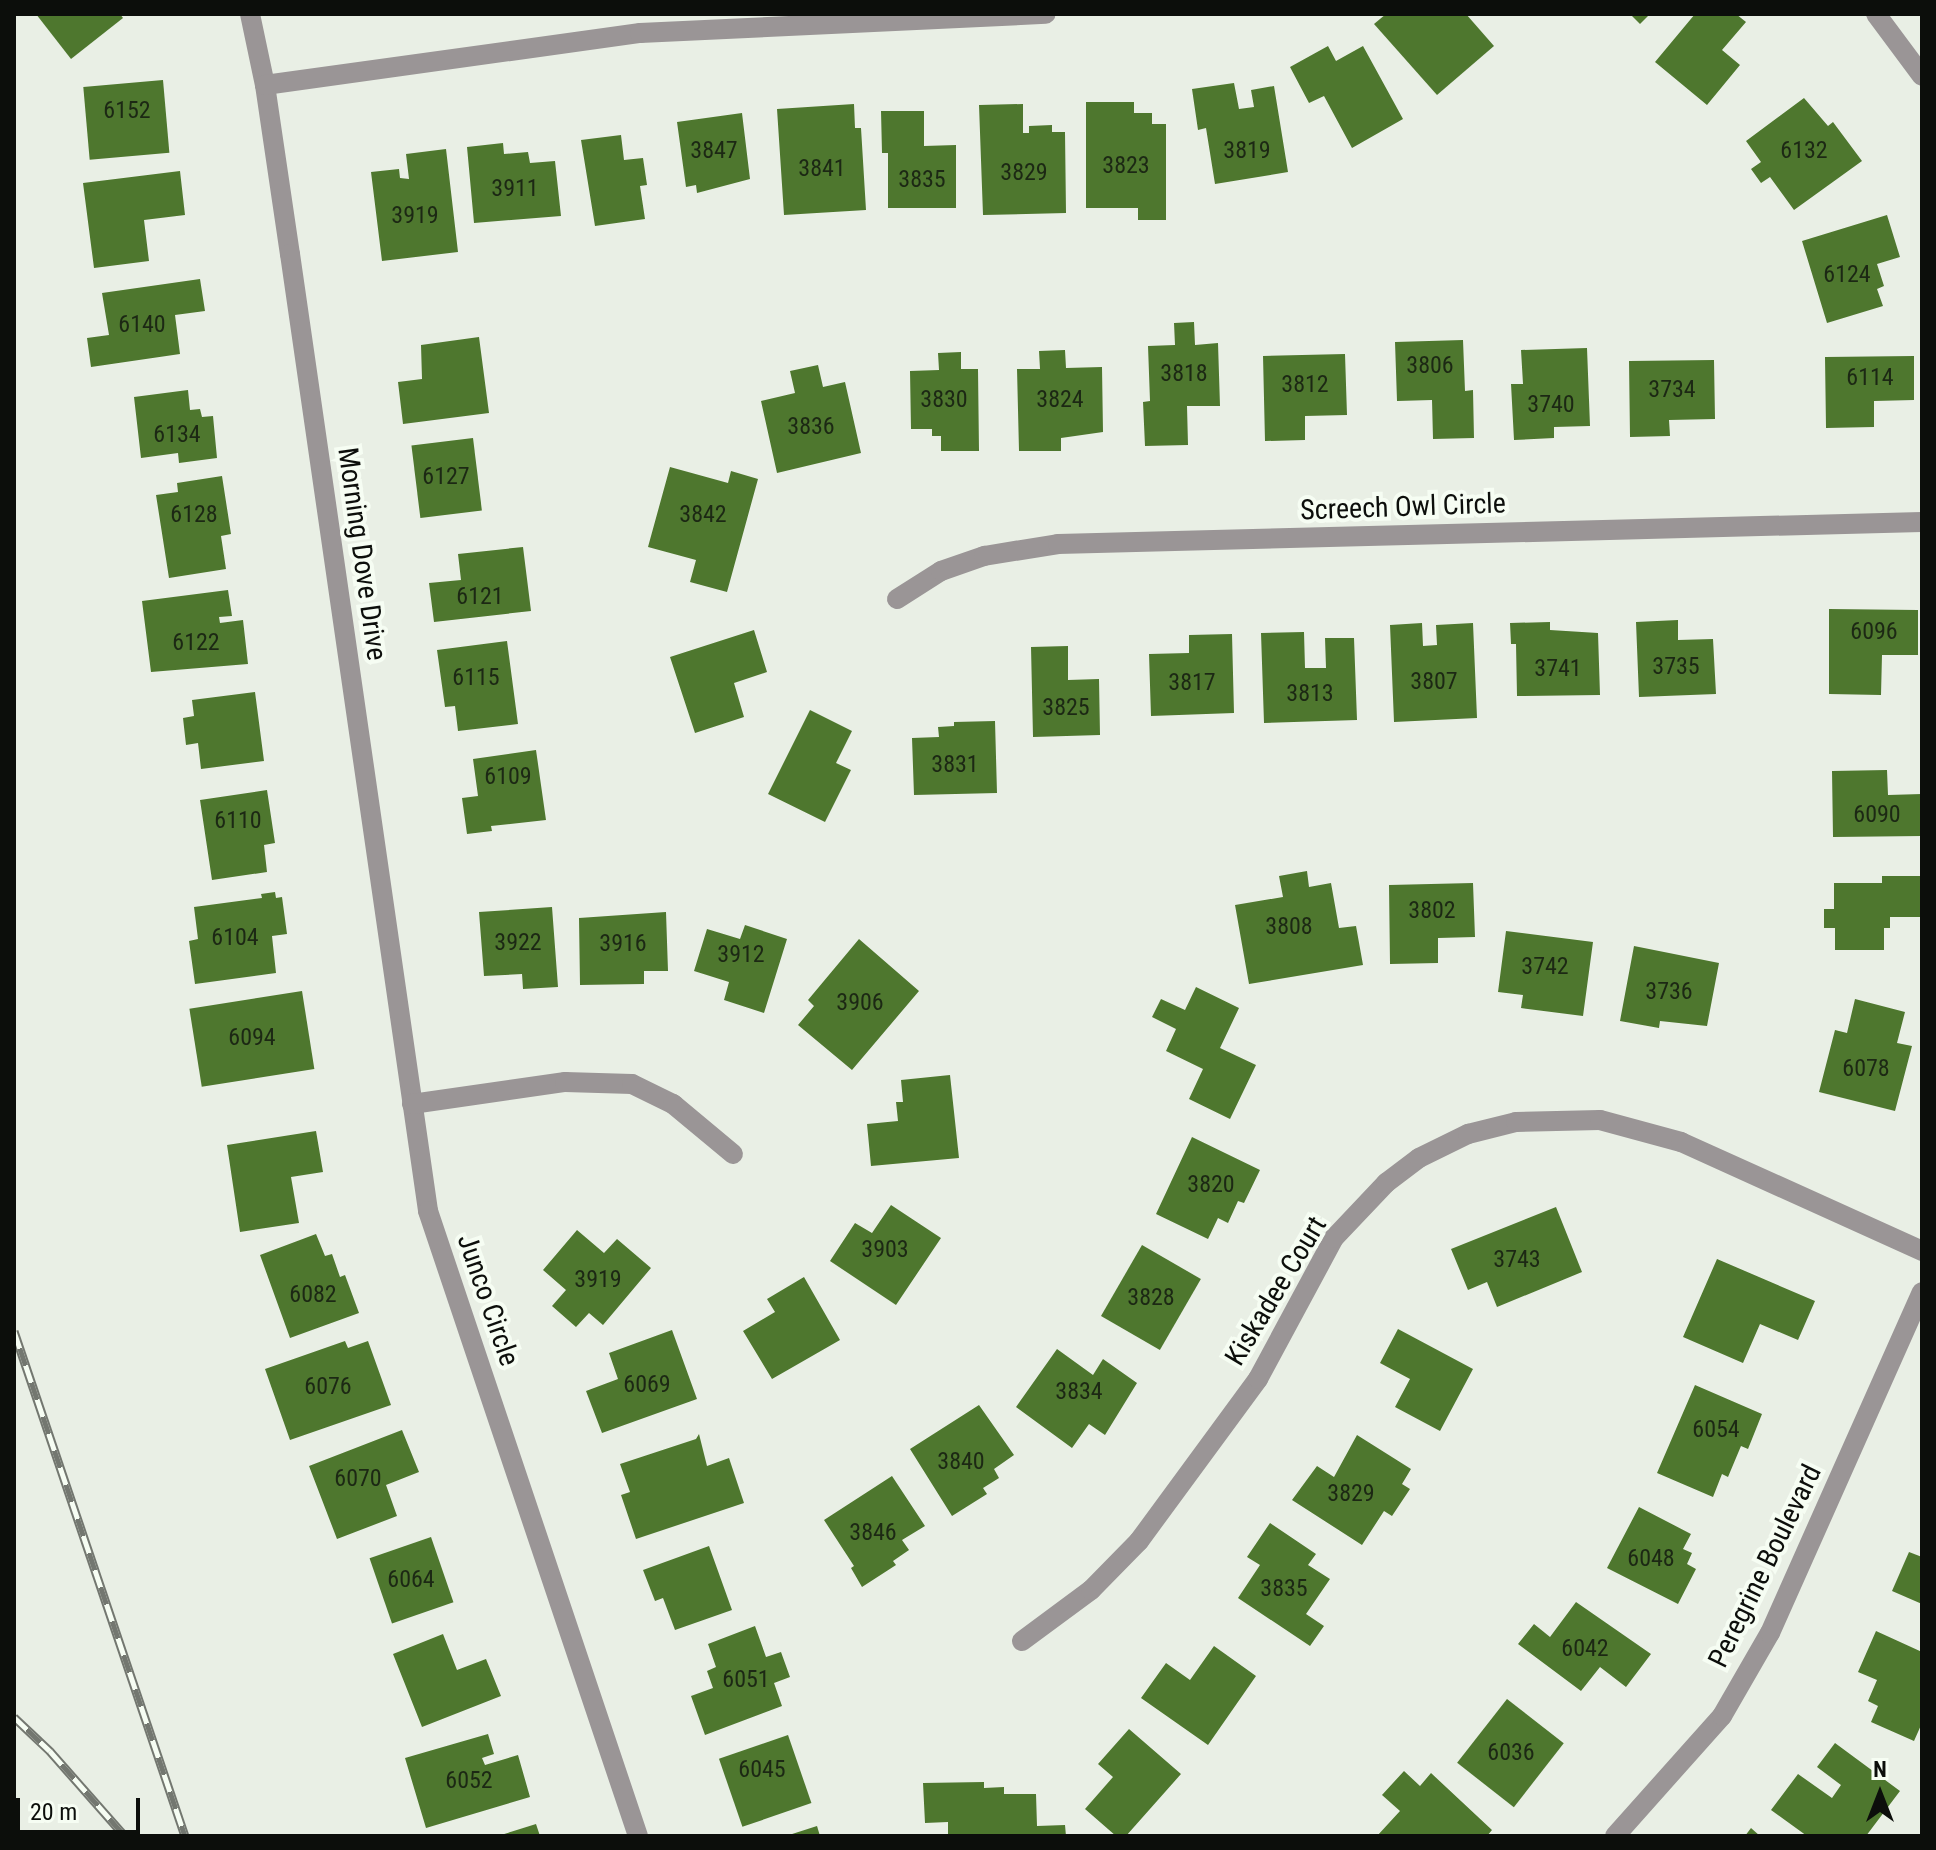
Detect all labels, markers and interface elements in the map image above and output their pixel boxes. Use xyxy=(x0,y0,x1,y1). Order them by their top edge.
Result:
house number: 6152 xyxy=(103,97,151,125)
house number: 3847 xyxy=(690,137,738,165)
house number: 3819 xyxy=(1223,137,1271,165)
house number: 6132 xyxy=(1780,137,1828,165)
house number: 3823 xyxy=(1102,152,1150,180)
house number: 3841 xyxy=(798,155,846,183)
house number: 3829 xyxy=(1000,159,1048,187)
house number: 3835 xyxy=(898,166,946,194)
house number: 3911 xyxy=(491,175,539,203)
house number: 3919 xyxy=(391,202,439,230)
house number: 6124 xyxy=(1823,261,1871,289)
house number: 6140 xyxy=(118,311,166,339)
house number: 3806 xyxy=(1406,352,1454,380)
house number: 3818 xyxy=(1160,360,1208,388)
house number: 6114 xyxy=(1846,364,1894,392)
house number: 3812 xyxy=(1281,371,1329,399)
house number: 3734 xyxy=(1648,376,1696,404)
house number: 3830 xyxy=(920,386,968,414)
house number: 3824 xyxy=(1036,386,1084,414)
house number: 3740 xyxy=(1527,391,1575,419)
house number: 3836 xyxy=(787,413,835,441)
house number: 6134 xyxy=(153,421,201,449)
street label: Morning Dove Drive xyxy=(330,445,394,663)
house number: 6127 xyxy=(422,463,470,491)
street label: Screech Owl Circle xyxy=(1300,487,1506,527)
house number: 6128 xyxy=(170,501,218,529)
house number: 3842 xyxy=(679,501,727,529)
house number: 6121 xyxy=(456,583,504,611)
house number: 6096 xyxy=(1850,618,1898,646)
house number: 6122 xyxy=(172,629,220,657)
house number: 3735 xyxy=(1652,653,1700,681)
house number: 3741 xyxy=(1534,655,1582,683)
house number: 6115 xyxy=(452,664,500,692)
house number: 3807 xyxy=(1410,668,1458,696)
house number: 3817 xyxy=(1168,669,1216,697)
house number: 3813 xyxy=(1286,680,1334,708)
house number: 3825 xyxy=(1042,694,1090,722)
house number: 3831 xyxy=(931,751,979,779)
house number: 6109 xyxy=(484,763,532,791)
house number: 6090 xyxy=(1853,801,1901,829)
house number: 6110 xyxy=(214,807,262,835)
house number: 3802 xyxy=(1408,897,1456,925)
house number: 3808 xyxy=(1265,913,1313,941)
house number: 6104 xyxy=(211,924,259,952)
house number: 3922 xyxy=(494,929,542,957)
house number: 3916 xyxy=(599,930,647,958)
house number: 3912 xyxy=(717,941,765,969)
house number: 3742 xyxy=(1521,953,1569,981)
house number: 3736 xyxy=(1645,978,1693,1006)
house number: 3906 xyxy=(836,989,884,1017)
house number: 6094 xyxy=(228,1024,276,1052)
house number: 6078 xyxy=(1842,1055,1890,1083)
house number: 3820 xyxy=(1187,1171,1235,1199)
street label: Kiskadee Court xyxy=(1218,1210,1334,1372)
street label: Junco Circle xyxy=(450,1230,526,1370)
house number: 3903 xyxy=(861,1236,909,1264)
house number: 3743 xyxy=(1493,1246,1541,1274)
house number: 3919 xyxy=(574,1266,622,1294)
house number: 6082 xyxy=(289,1281,337,1309)
house number: 3828 xyxy=(1127,1284,1175,1312)
house number: 6069 xyxy=(623,1371,671,1399)
house number: 6076 xyxy=(304,1373,352,1401)
house number: 3834 xyxy=(1055,1378,1103,1406)
house number: 6054 xyxy=(1692,1416,1740,1444)
house number: 3840 xyxy=(937,1448,985,1476)
street label: Peregrine Boulevard xyxy=(1701,1459,1829,1673)
house number: 6070 xyxy=(334,1465,382,1493)
house number: 3829 xyxy=(1327,1480,1375,1508)
house number: 3846 xyxy=(849,1519,897,1547)
house number: 6048 xyxy=(1627,1545,1675,1573)
house number: 6064 xyxy=(387,1566,435,1594)
house number: 3835 xyxy=(1260,1575,1308,1603)
house number: 6042 xyxy=(1561,1635,1609,1663)
house number: 6051 xyxy=(722,1666,770,1694)
house number: 6036 xyxy=(1487,1739,1535,1767)
north arrow xyxy=(1840,1754,1920,1834)
house number: 6045 xyxy=(738,1756,786,1784)
text: N xyxy=(1873,1757,1887,1782)
house number: 6052 xyxy=(445,1767,493,1795)
scale bar xyxy=(20,1782,144,1832)
text: 20 m xyxy=(30,1798,77,1826)

